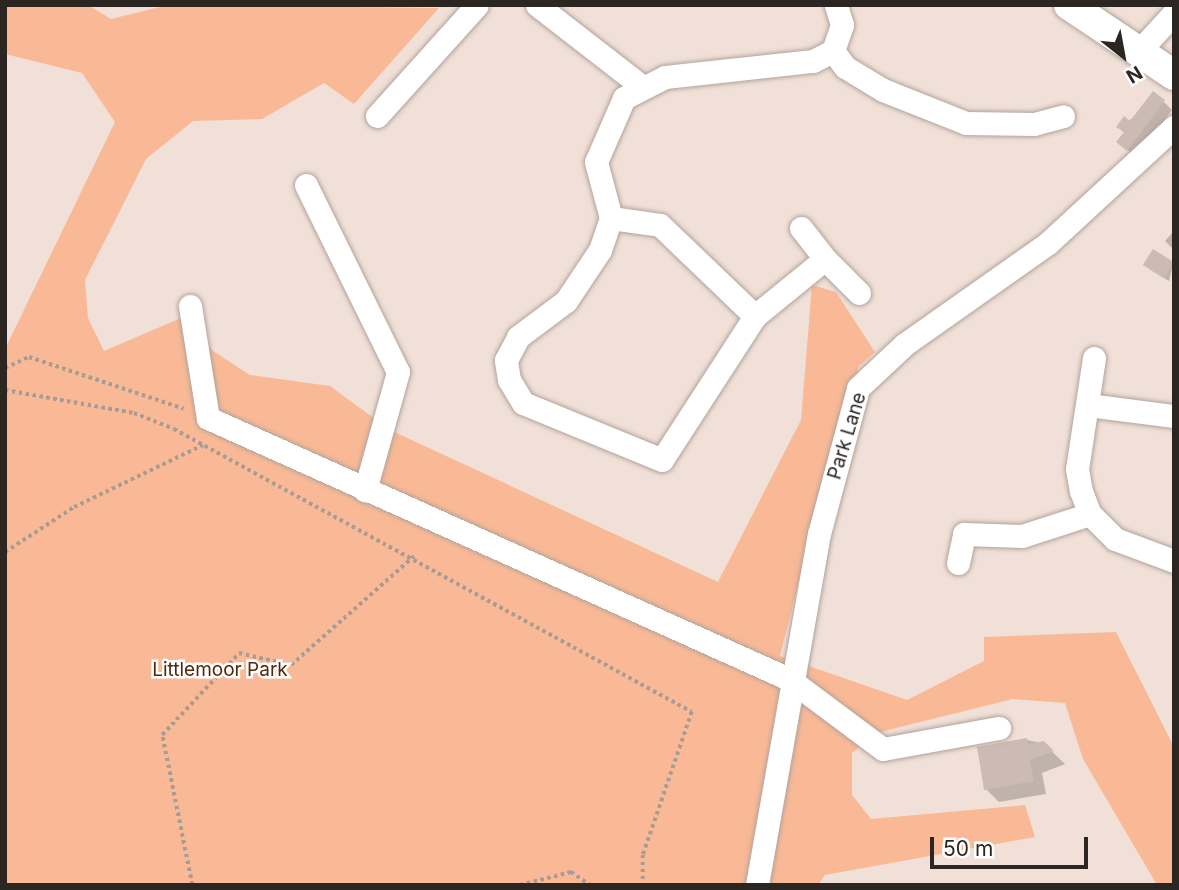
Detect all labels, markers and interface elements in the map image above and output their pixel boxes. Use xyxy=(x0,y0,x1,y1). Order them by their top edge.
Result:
north arrow xyxy=(1088,21,1158,91)
text: N xyxy=(1122,61,1146,88)
street label: Park Lane xyxy=(823,390,871,482)
park label: Littlemoor Park xyxy=(152,659,288,681)
scale bar xyxy=(934,824,1092,868)
text: 50 m xyxy=(943,836,993,861)

